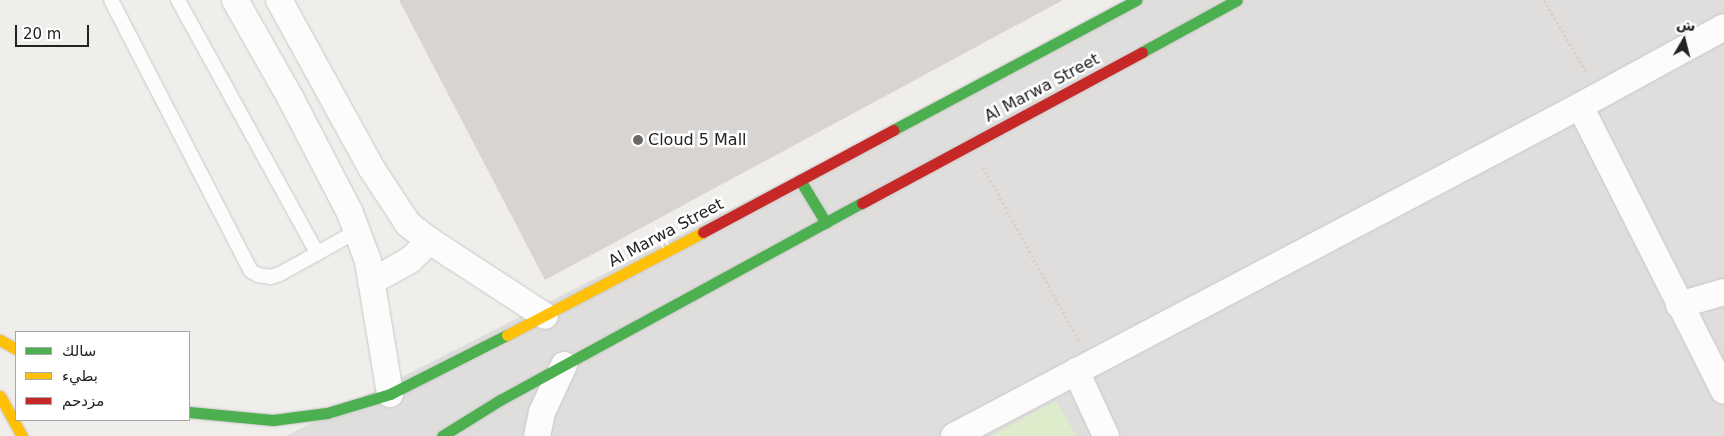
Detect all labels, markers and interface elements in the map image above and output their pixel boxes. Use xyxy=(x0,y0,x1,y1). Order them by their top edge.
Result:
scale bar xyxy=(18,15,91,47)
north arrow xyxy=(1659,15,1709,65)
text: ش xyxy=(1675,16,1697,34)
text: 20 m xyxy=(23,25,61,43)
street label: Al Marwa Street xyxy=(981,50,1103,126)
place label: Cloud 5 Mall xyxy=(648,130,747,150)
marker: Cloud 5 Mall xyxy=(632,134,644,146)
street label: Al Marwa Street xyxy=(605,195,727,271)
legend xyxy=(15,331,190,421)
text: سالك xyxy=(62,342,96,360)
text: بطيء xyxy=(62,367,98,385)
text: مزدحم xyxy=(62,392,104,410)

